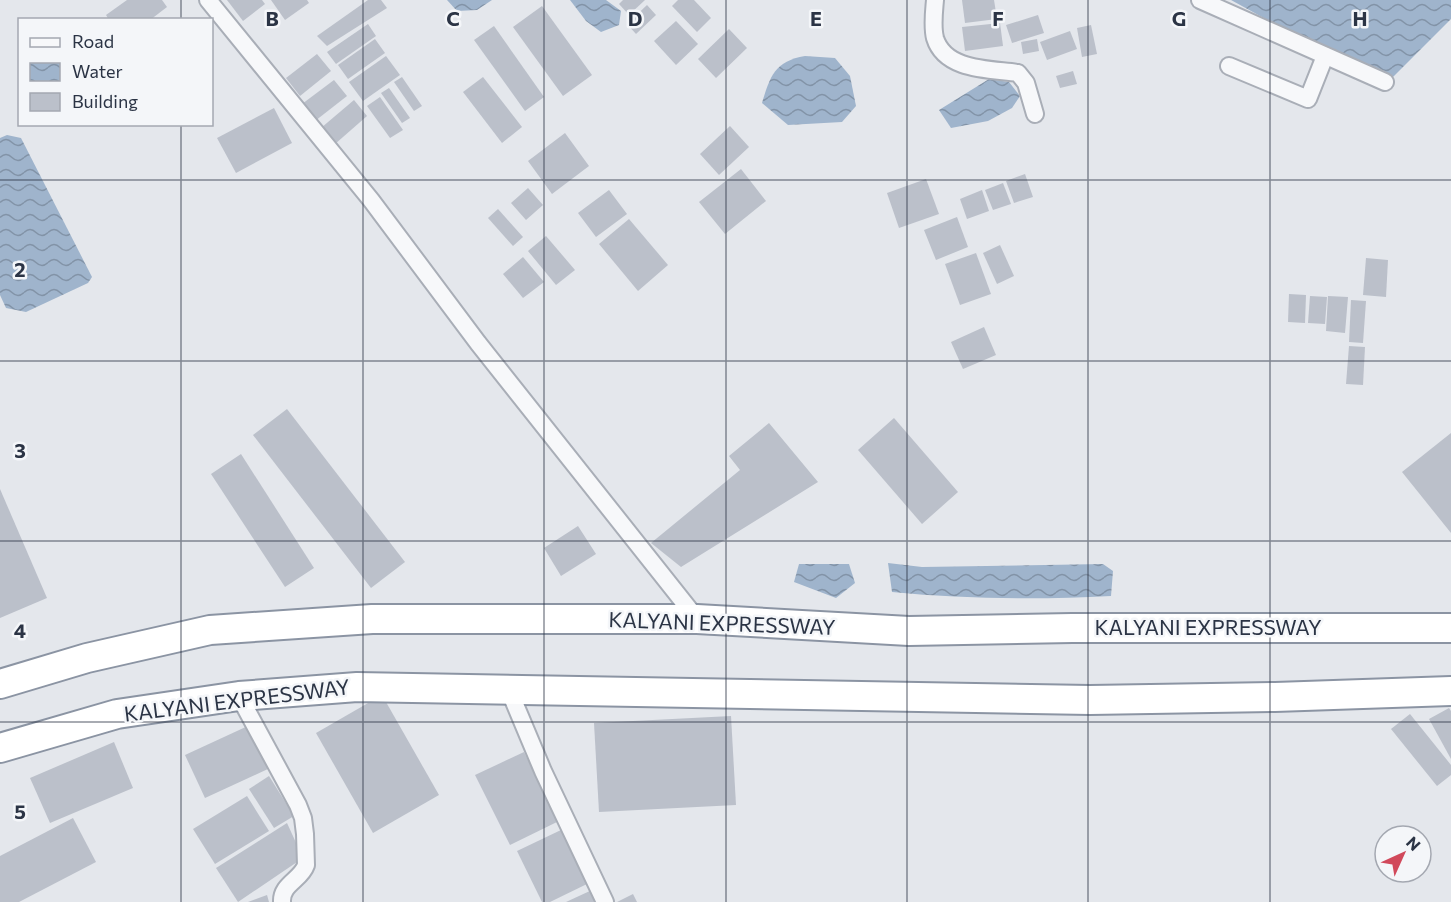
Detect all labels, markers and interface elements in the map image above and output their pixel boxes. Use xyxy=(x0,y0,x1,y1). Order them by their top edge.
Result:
text: B xyxy=(265,6,279,30)
text: C xyxy=(446,6,460,30)
text: D xyxy=(628,6,642,30)
text: E xyxy=(810,6,822,30)
text: F xyxy=(992,6,1004,30)
text: G xyxy=(1172,6,1186,30)
text: H xyxy=(1353,6,1368,30)
legend xyxy=(18,18,213,126)
text: Road xyxy=(72,30,114,52)
text: Water xyxy=(72,60,123,82)
text: Building xyxy=(72,90,138,112)
text: 2 xyxy=(14,257,26,281)
text: 3 xyxy=(14,438,26,462)
street label: KALYANI EXPRESSWAY xyxy=(608,606,836,639)
street label: KALYANI EXPRESSWAY xyxy=(1094,614,1322,639)
text: 4 xyxy=(14,618,26,642)
street label: KALYANI EXPRESSWAY xyxy=(123,673,351,726)
text: 5 xyxy=(14,799,26,823)
north arrow xyxy=(1373,824,1433,884)
text: N xyxy=(1403,832,1425,854)

